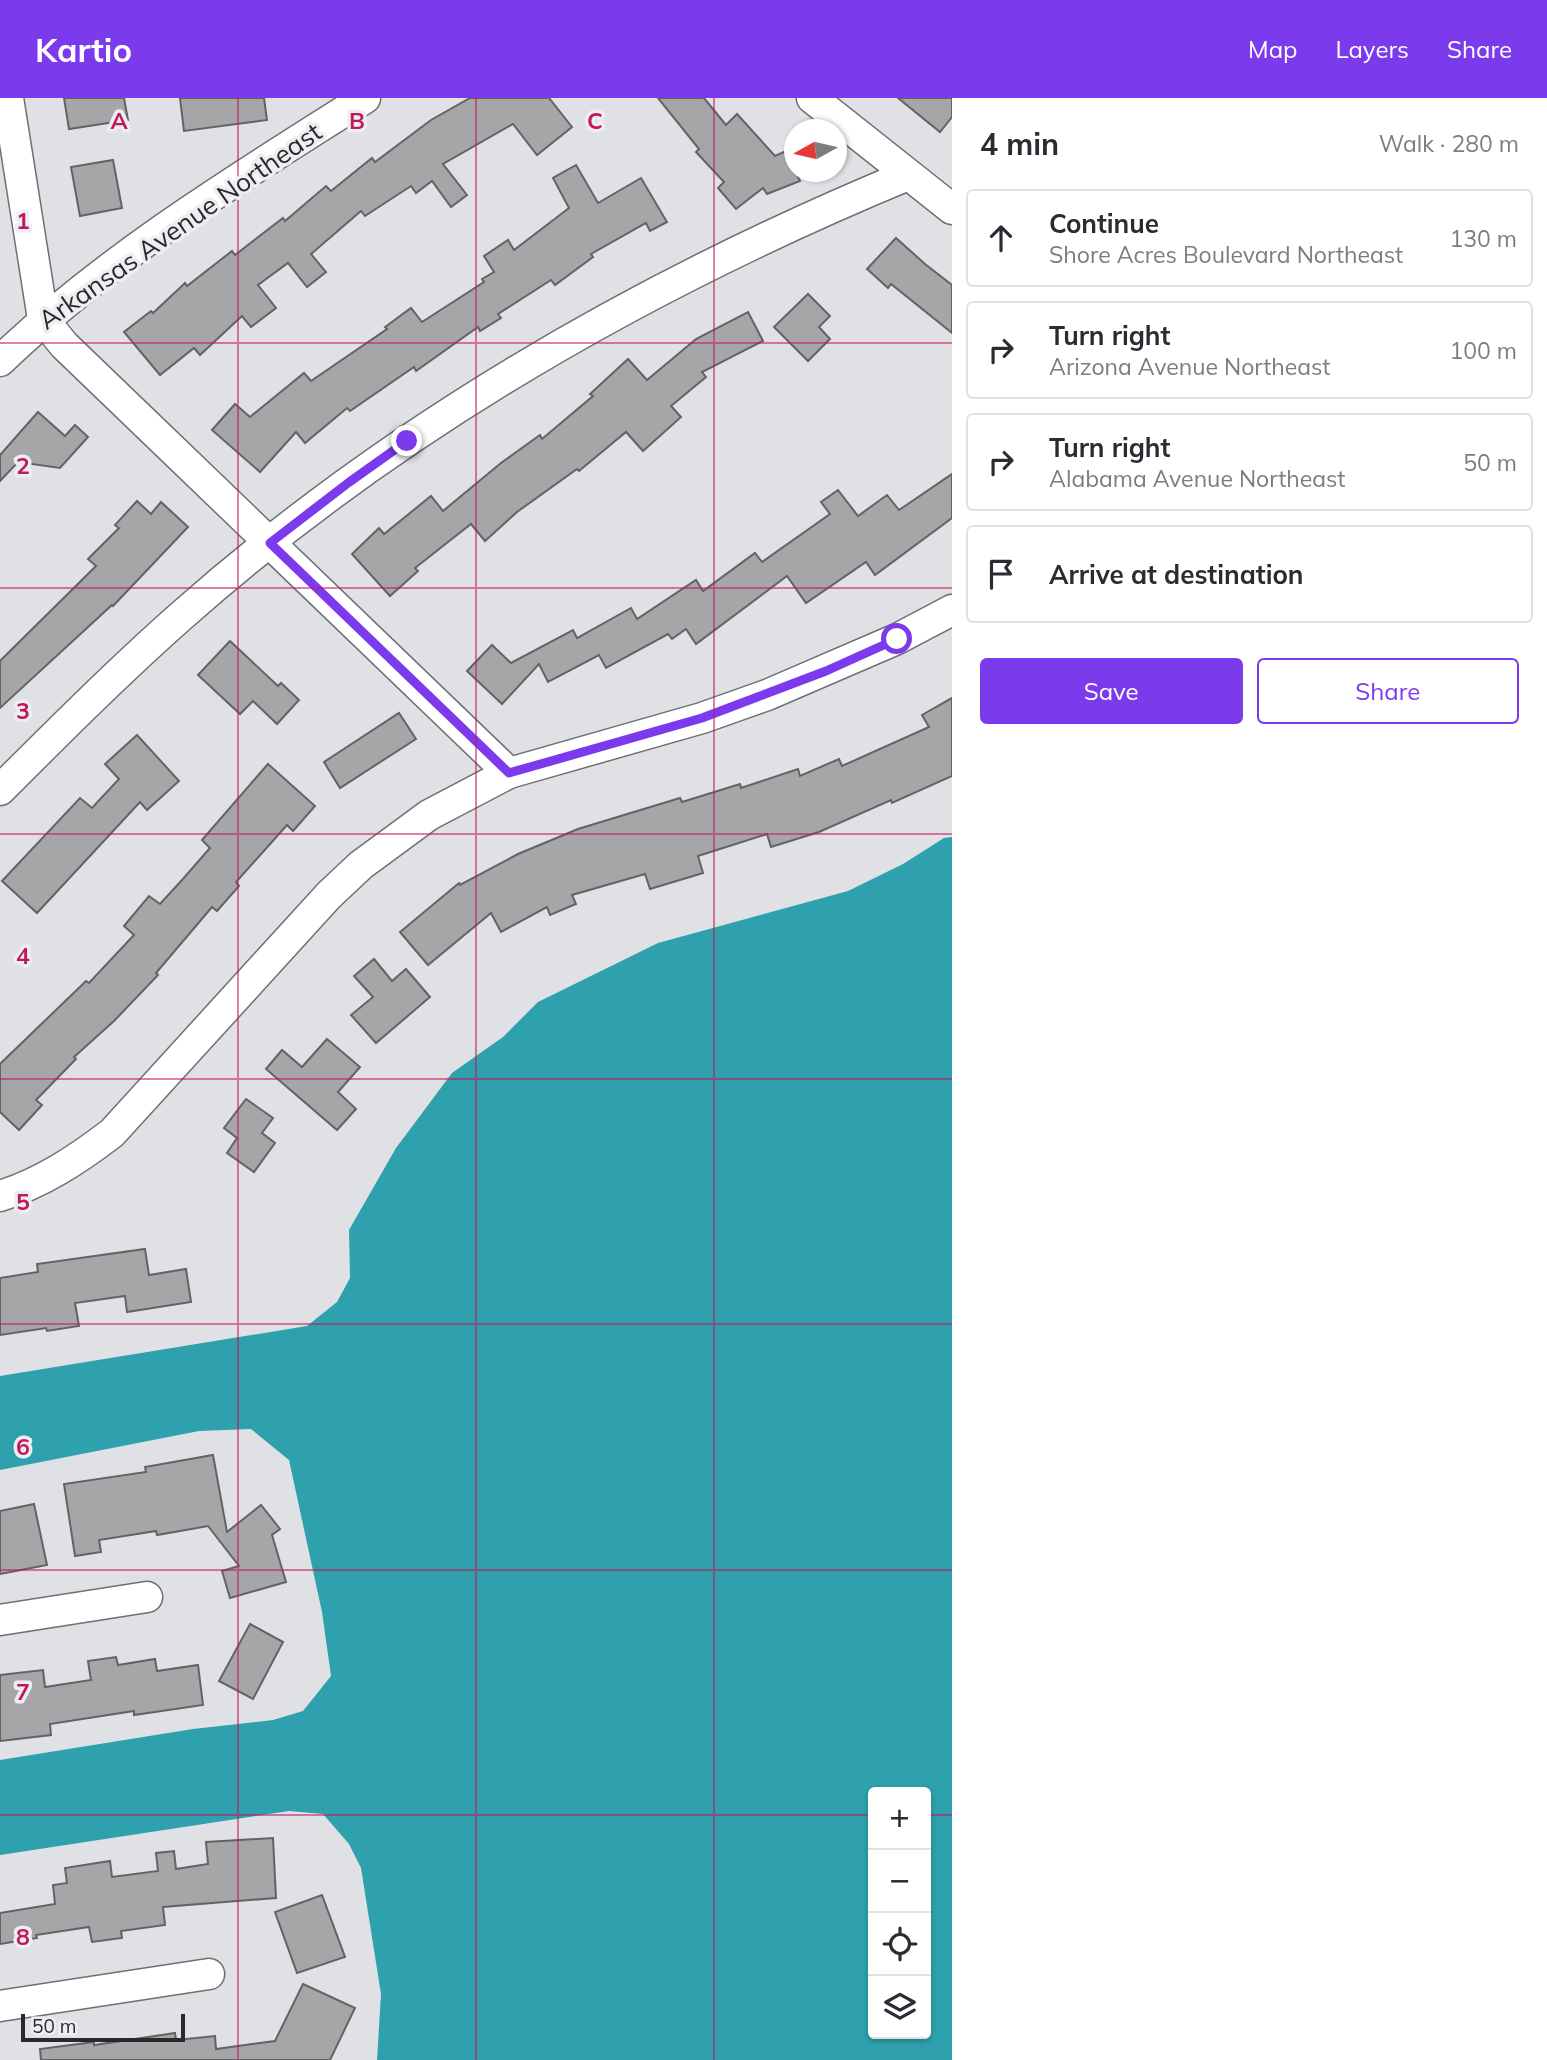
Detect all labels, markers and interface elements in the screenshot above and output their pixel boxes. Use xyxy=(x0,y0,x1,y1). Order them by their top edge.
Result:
text: Kartio xyxy=(35,29,132,70)
text: Map xyxy=(1248,34,1297,64)
text: Layers xyxy=(1335,34,1409,64)
text: Share xyxy=(1447,34,1512,64)
text: B xyxy=(349,106,365,135)
text: C xyxy=(587,106,603,135)
street label: Arkansas Avenue Northeast xyxy=(32,116,328,336)
north arrow xyxy=(784,119,847,182)
text: 4 min xyxy=(980,125,1059,163)
text: Walk · 280 m xyxy=(1379,129,1519,158)
text: 1 xyxy=(16,206,30,235)
text: Continue xyxy=(1049,207,1159,240)
icon: ahead xyxy=(982,219,1020,257)
text: 130 m xyxy=(1449,224,1517,253)
text: Shore Acres Boulevard Northeast xyxy=(1049,240,1403,269)
text: Turn right xyxy=(1049,319,1170,352)
icon: right xyxy=(982,331,1020,369)
text: 100 m xyxy=(1449,336,1517,365)
text: Arizona Avenue Northeast xyxy=(1049,352,1330,381)
route end xyxy=(391,425,422,456)
text: Turn right xyxy=(1049,431,1170,464)
icon: right xyxy=(982,443,1020,481)
text: 50 m xyxy=(1463,448,1517,477)
text: 2 xyxy=(16,451,30,480)
text: Alabama Avenue Northeast xyxy=(1049,464,1345,493)
icon: arrive xyxy=(982,555,1020,593)
text: Arrive at destination xyxy=(1049,558,1304,591)
route start xyxy=(881,623,912,654)
button: Save xyxy=(980,658,1243,724)
button: Share xyxy=(1257,658,1519,724)
text: 3 xyxy=(16,696,30,725)
text: 4 xyxy=(16,941,30,970)
text: 5 xyxy=(16,1187,30,1216)
text: 6 xyxy=(16,1432,30,1461)
text: 7 xyxy=(16,1677,30,1706)
map controls xyxy=(868,1787,931,2039)
button: + xyxy=(868,1787,931,1850)
button: − xyxy=(868,1850,931,1913)
button: locate xyxy=(868,1913,931,1976)
text: 8 xyxy=(16,1922,30,1951)
button: layers xyxy=(868,1976,931,2039)
scale bar xyxy=(21,2011,186,2043)
text: 50 m xyxy=(32,2014,76,2038)

